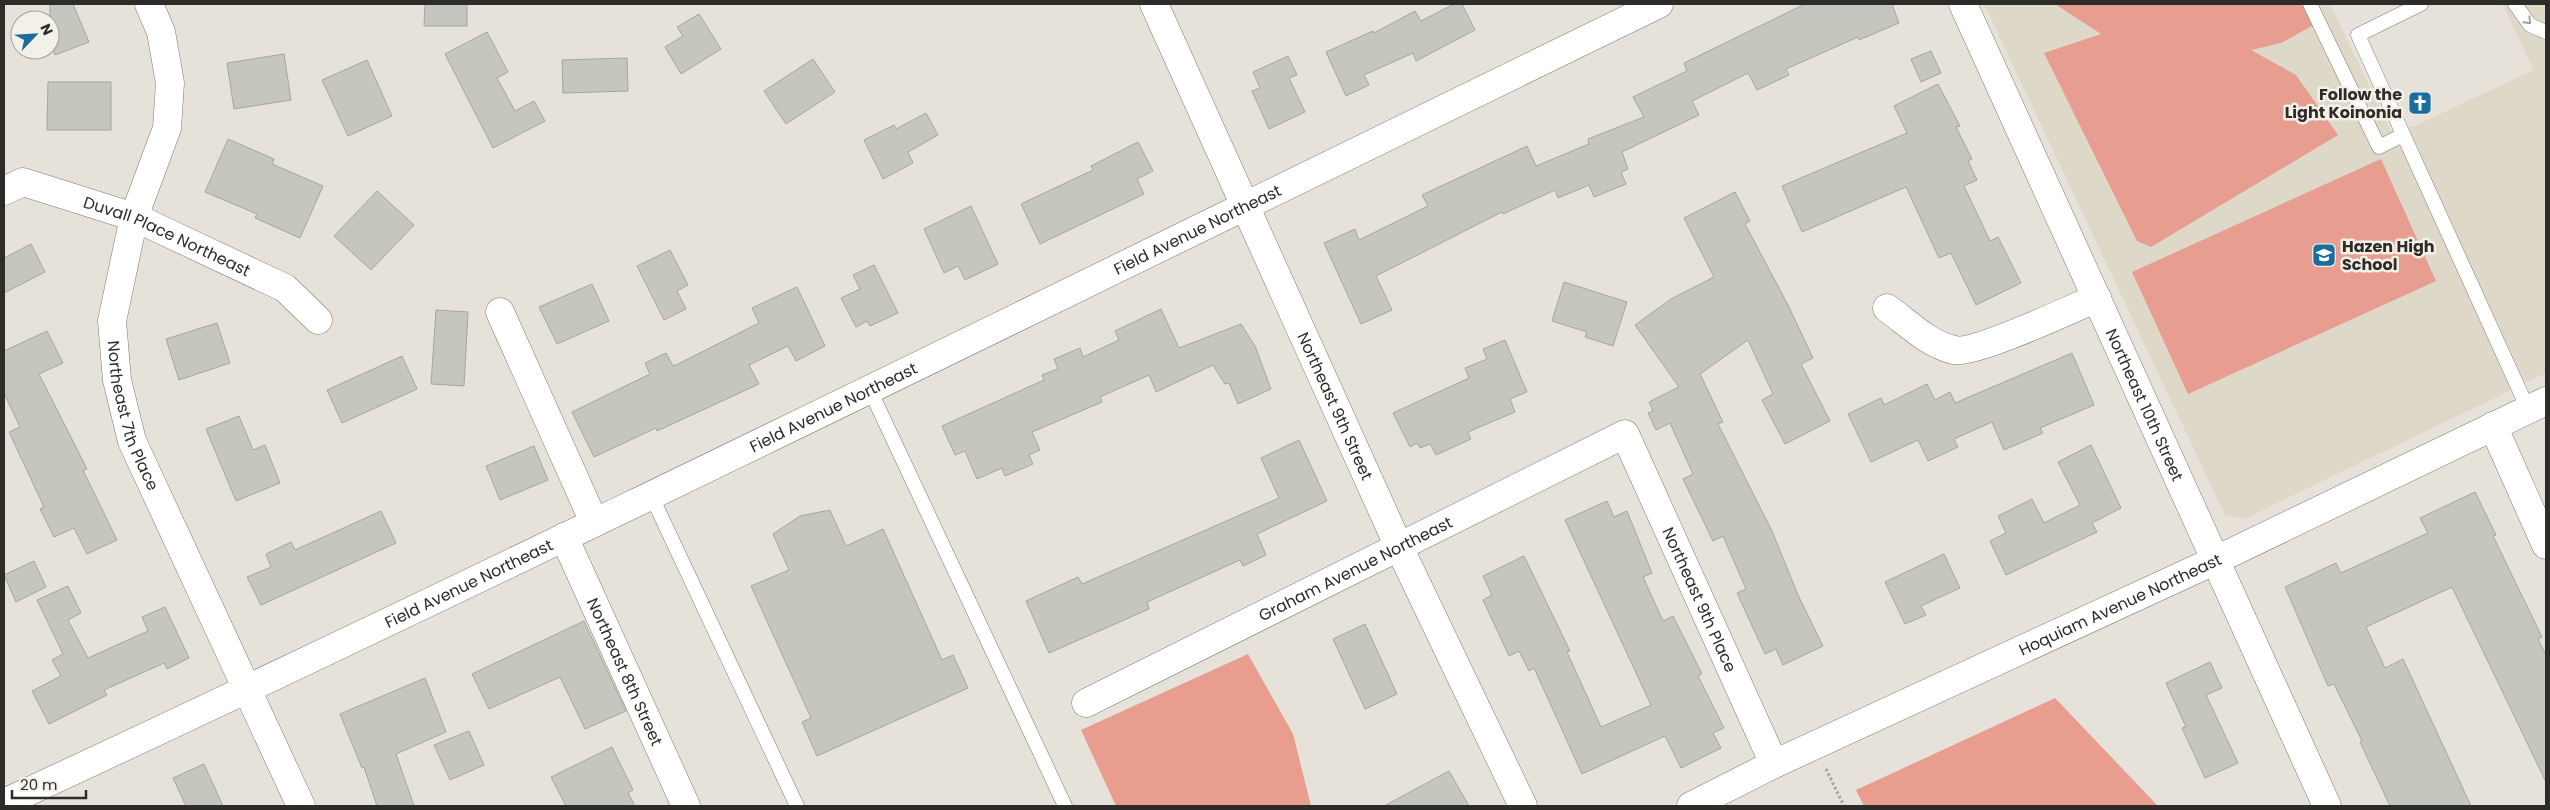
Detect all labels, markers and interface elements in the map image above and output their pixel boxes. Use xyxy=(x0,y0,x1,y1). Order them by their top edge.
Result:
north arrow xyxy=(10,10,60,60)
one-way arrow xyxy=(2522,15,2531,24)
text: N xyxy=(35,21,58,39)
place label: Follow the Light Koinonia xyxy=(2285,83,2402,124)
church icon: Follow the Light Koinonia xyxy=(2407,90,2433,116)
street label: Field Avenue Northeast xyxy=(1110,179,1285,281)
street label: Duvall Place Northeast xyxy=(80,191,254,282)
place label: Hazen High School xyxy=(2342,235,2435,276)
school or university icon: Hazen High School xyxy=(2311,242,2337,268)
street label: Northeast 10th Street xyxy=(2100,325,2189,485)
street label: Northeast 9th Street xyxy=(1292,328,1378,484)
street label: Northeast 7th Place xyxy=(102,340,164,494)
street label: Field Avenue Northeast xyxy=(746,357,921,458)
street label: Graham Avenue Northeast xyxy=(1255,511,1457,627)
street label: Northeast 9th Place xyxy=(1657,523,1742,676)
street label: Field Avenue Northeast xyxy=(381,534,557,634)
street label: Hoquiam Avenue Northeast xyxy=(2015,548,2225,662)
street label: Northeast 8th Street xyxy=(581,594,668,750)
scale bar xyxy=(12,768,86,800)
text: 20 m xyxy=(20,774,58,795)

